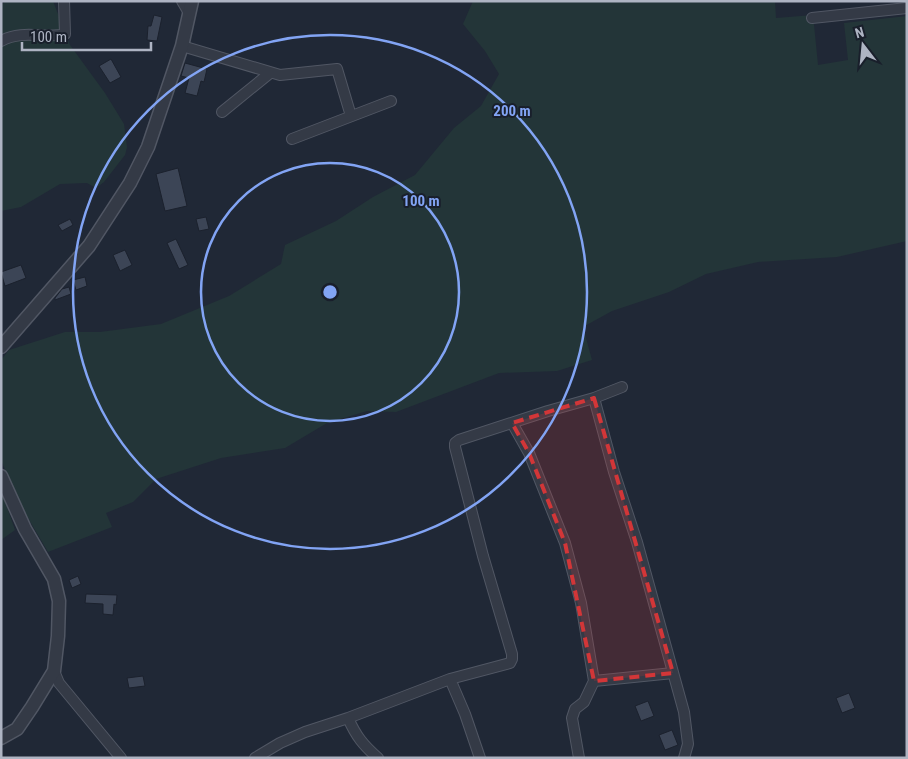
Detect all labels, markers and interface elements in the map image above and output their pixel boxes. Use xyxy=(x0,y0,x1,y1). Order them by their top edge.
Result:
scale bar xyxy=(22,20,151,52)
north arrow xyxy=(838,20,888,70)
text: N xyxy=(853,24,866,41)
text: 100 m xyxy=(30,28,67,46)
text: 200 m xyxy=(493,102,531,120)
text: 100 m xyxy=(402,192,440,210)
centre of rings xyxy=(321,283,339,301)

